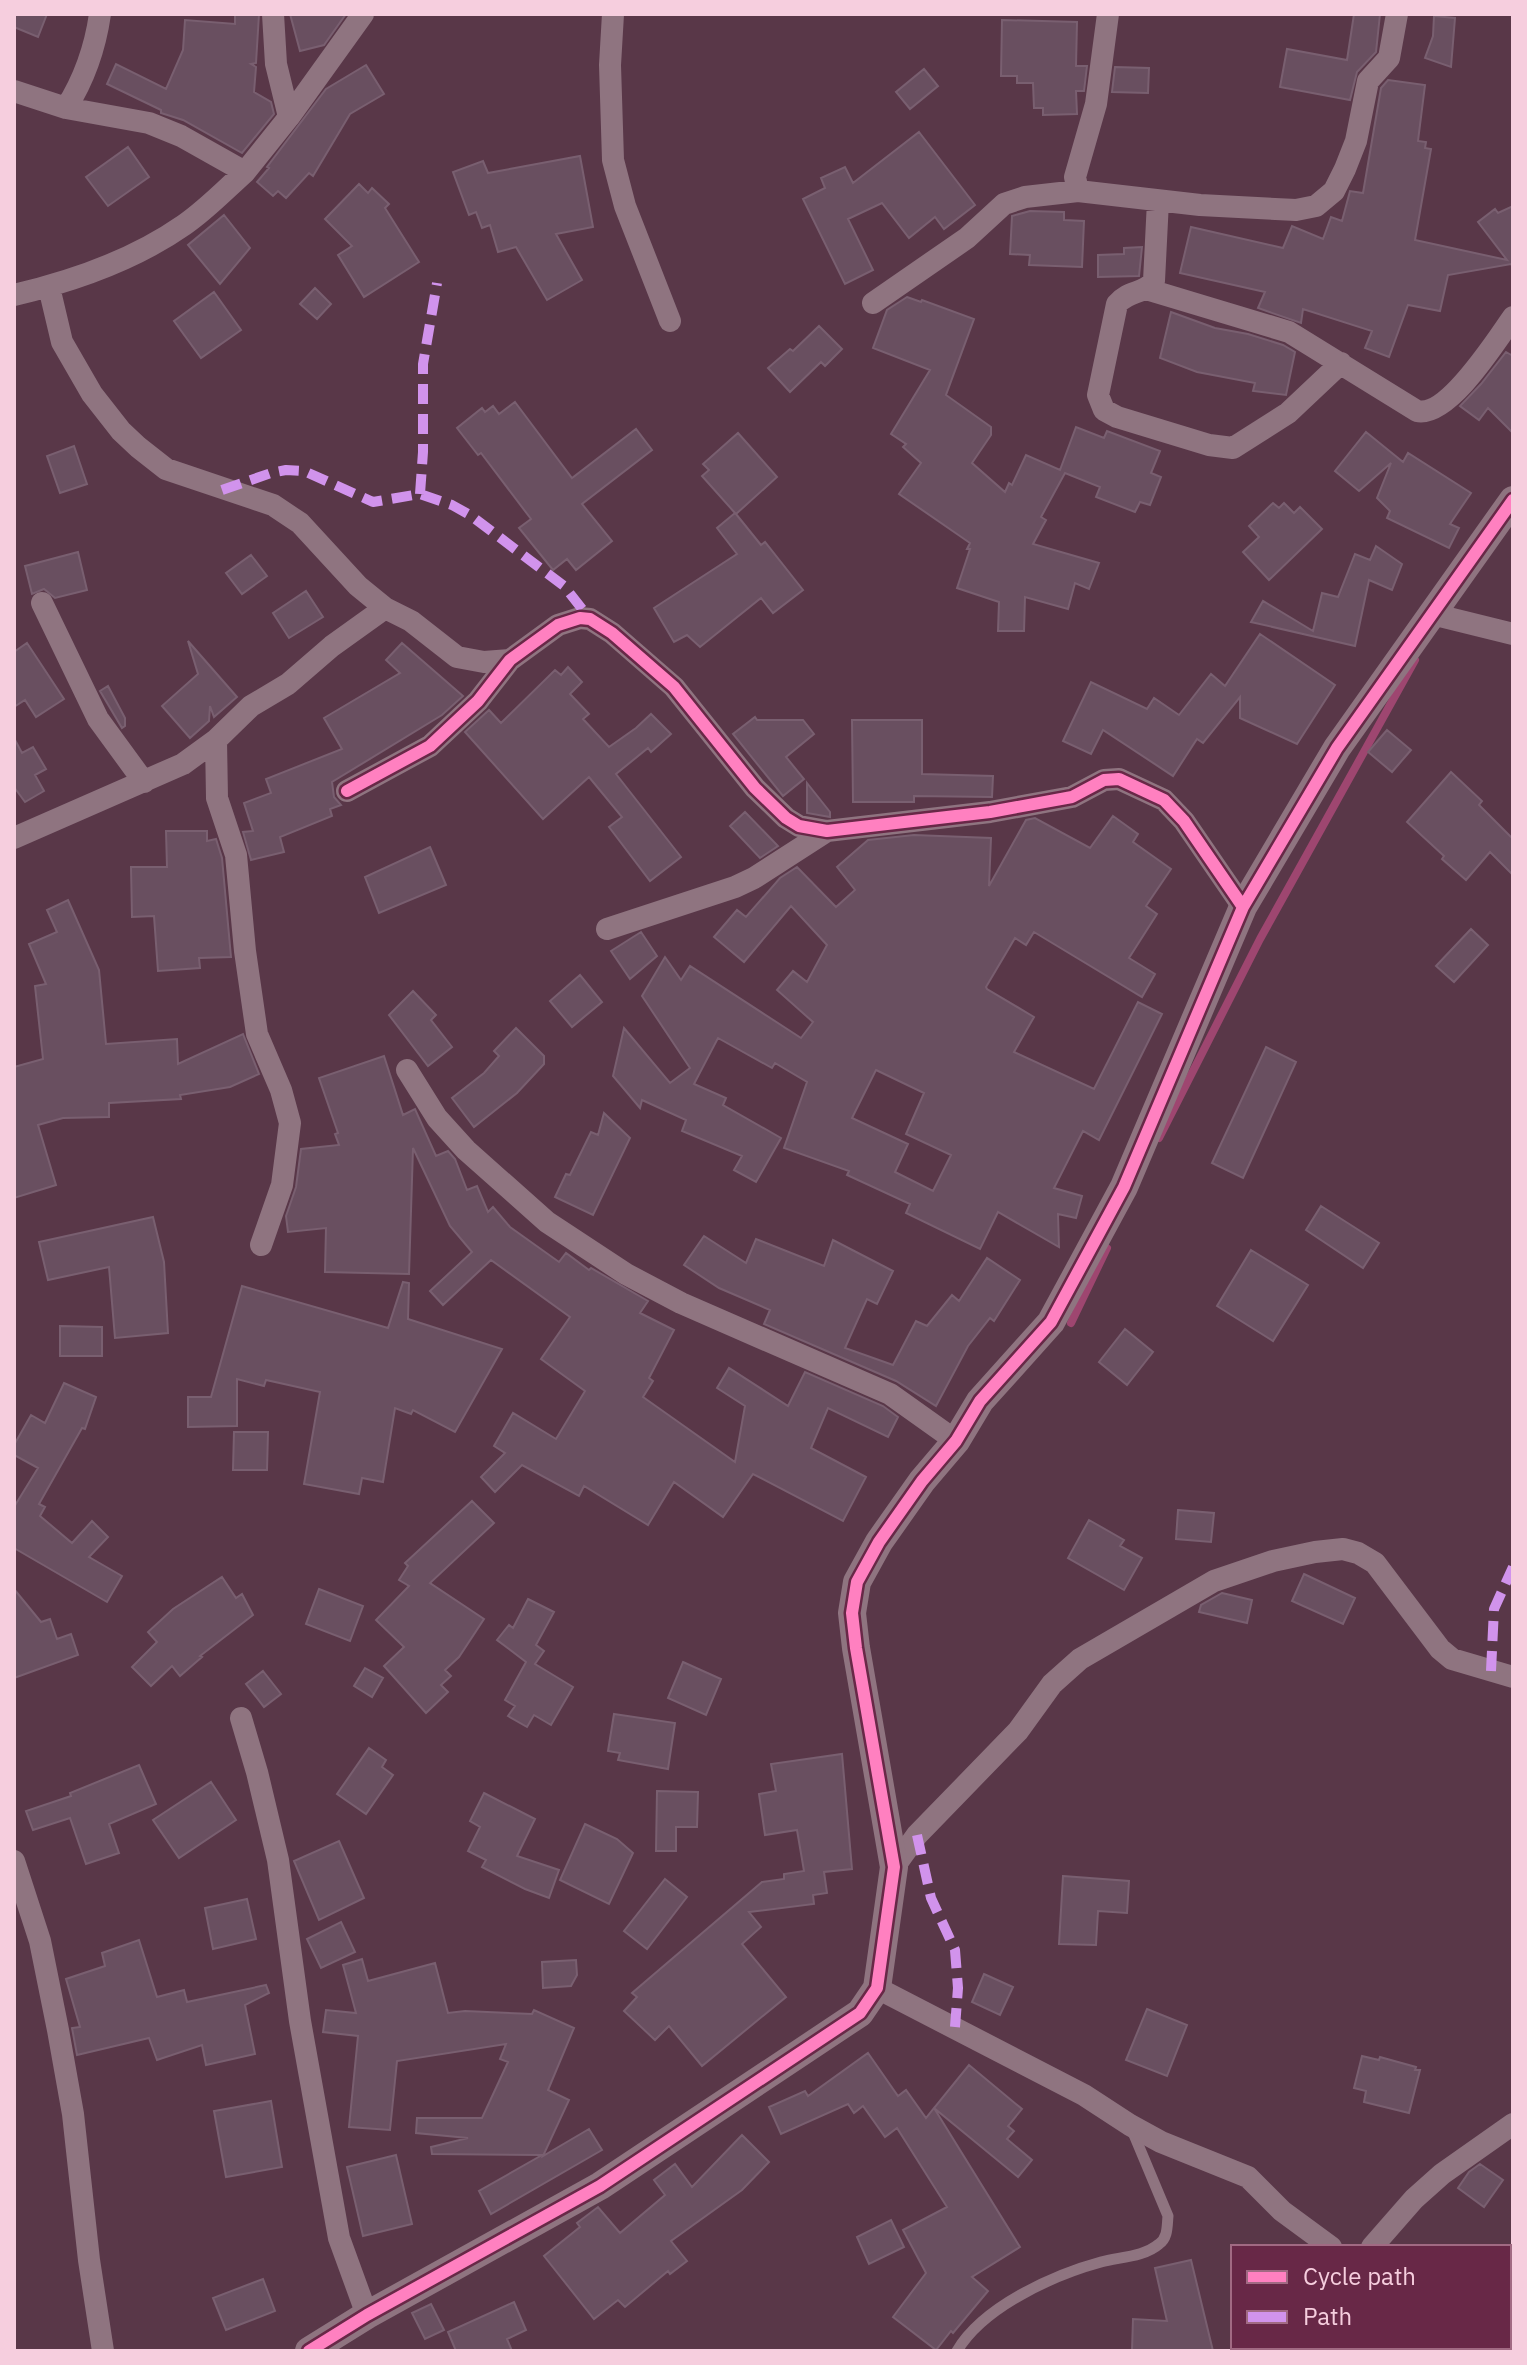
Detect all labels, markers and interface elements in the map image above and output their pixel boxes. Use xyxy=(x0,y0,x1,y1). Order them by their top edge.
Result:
legend xyxy=(1231,2245,1511,2349)
text: Cycle path xyxy=(1303,2260,1416,2292)
text: Path xyxy=(1303,2300,1352,2332)

